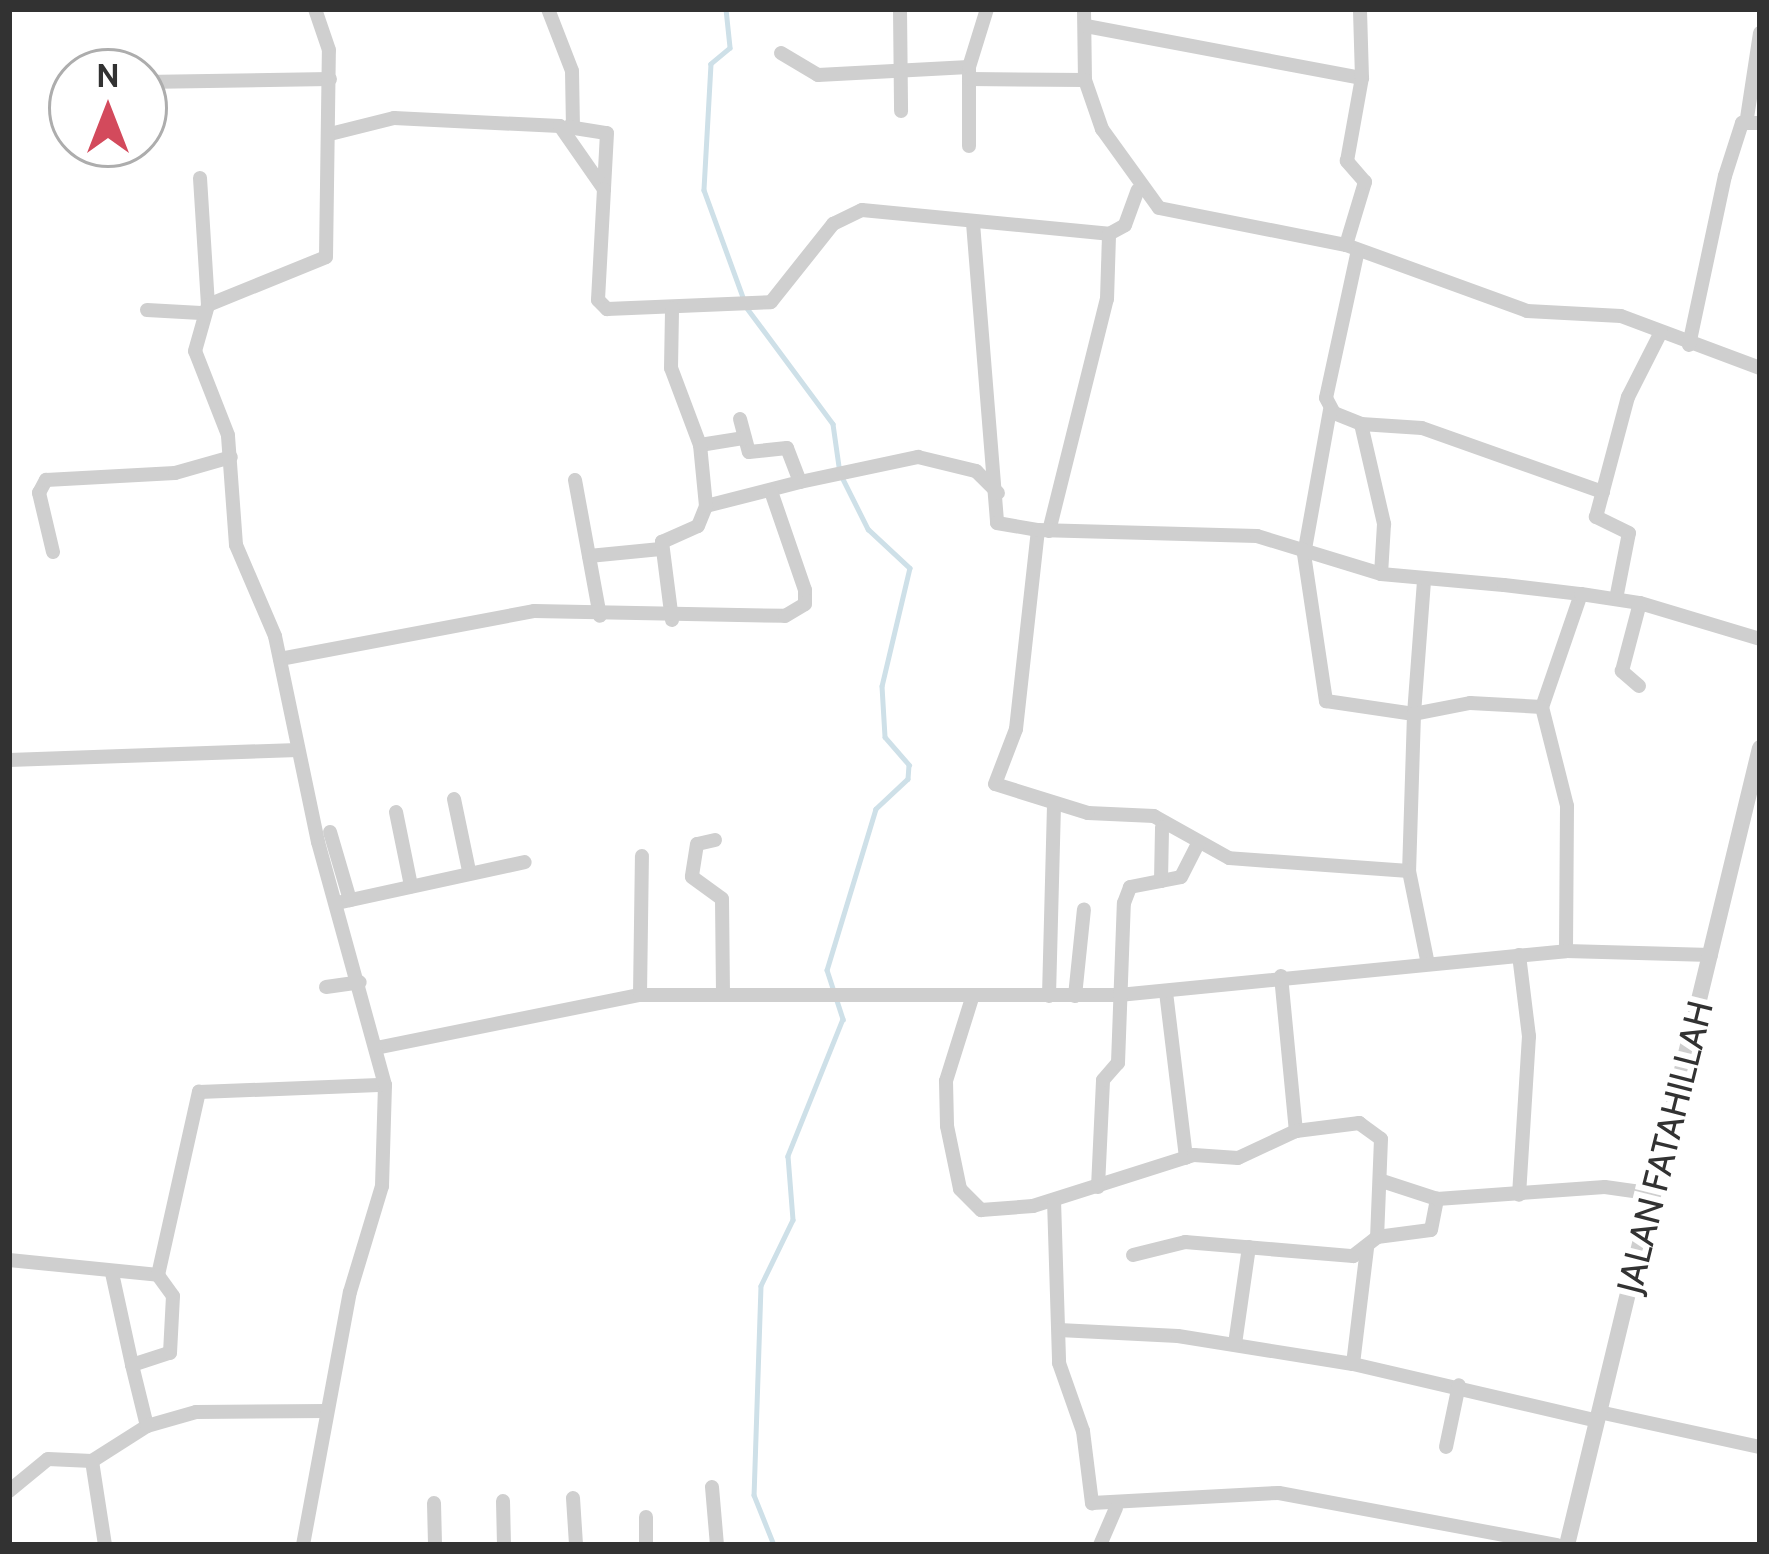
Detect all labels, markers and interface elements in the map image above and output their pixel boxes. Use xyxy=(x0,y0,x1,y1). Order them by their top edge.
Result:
north arrow xyxy=(48,48,168,168)
text: N xyxy=(96,55,120,95)
street label: JALAN FATAHILLAH xyxy=(1608,996,1722,1298)

